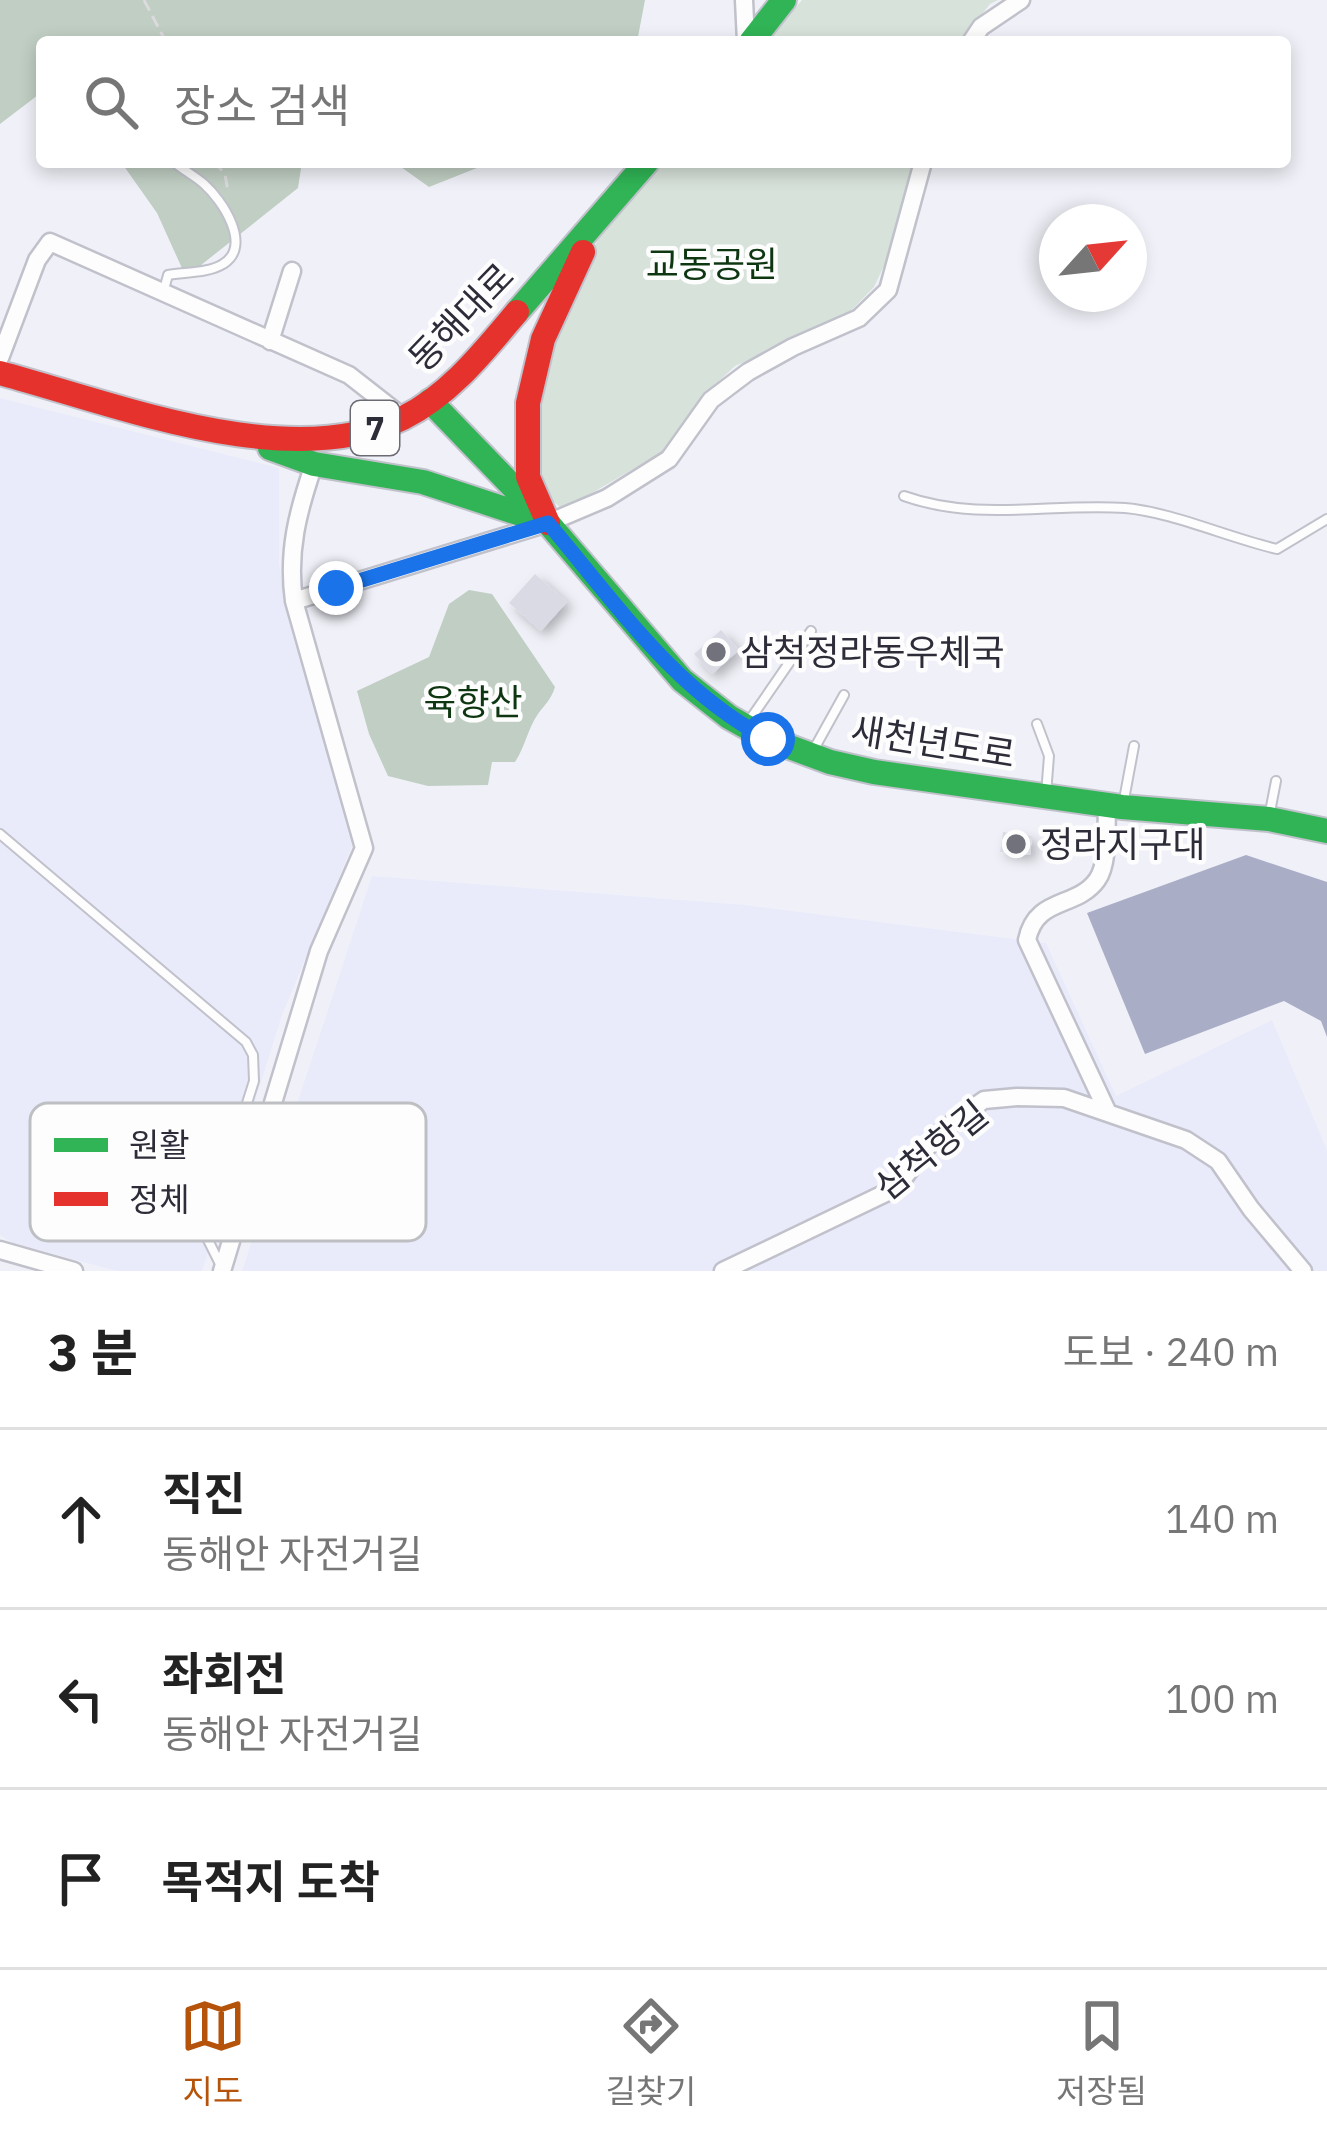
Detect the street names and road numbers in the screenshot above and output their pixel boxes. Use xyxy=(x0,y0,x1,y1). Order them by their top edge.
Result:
street label: 동해대로 xyxy=(398,253,524,381)
road number: 7 xyxy=(351,401,399,455)
street label: 새천년도로 xyxy=(848,705,1019,778)
street label: 삼척항길 xyxy=(864,1090,997,1210)

